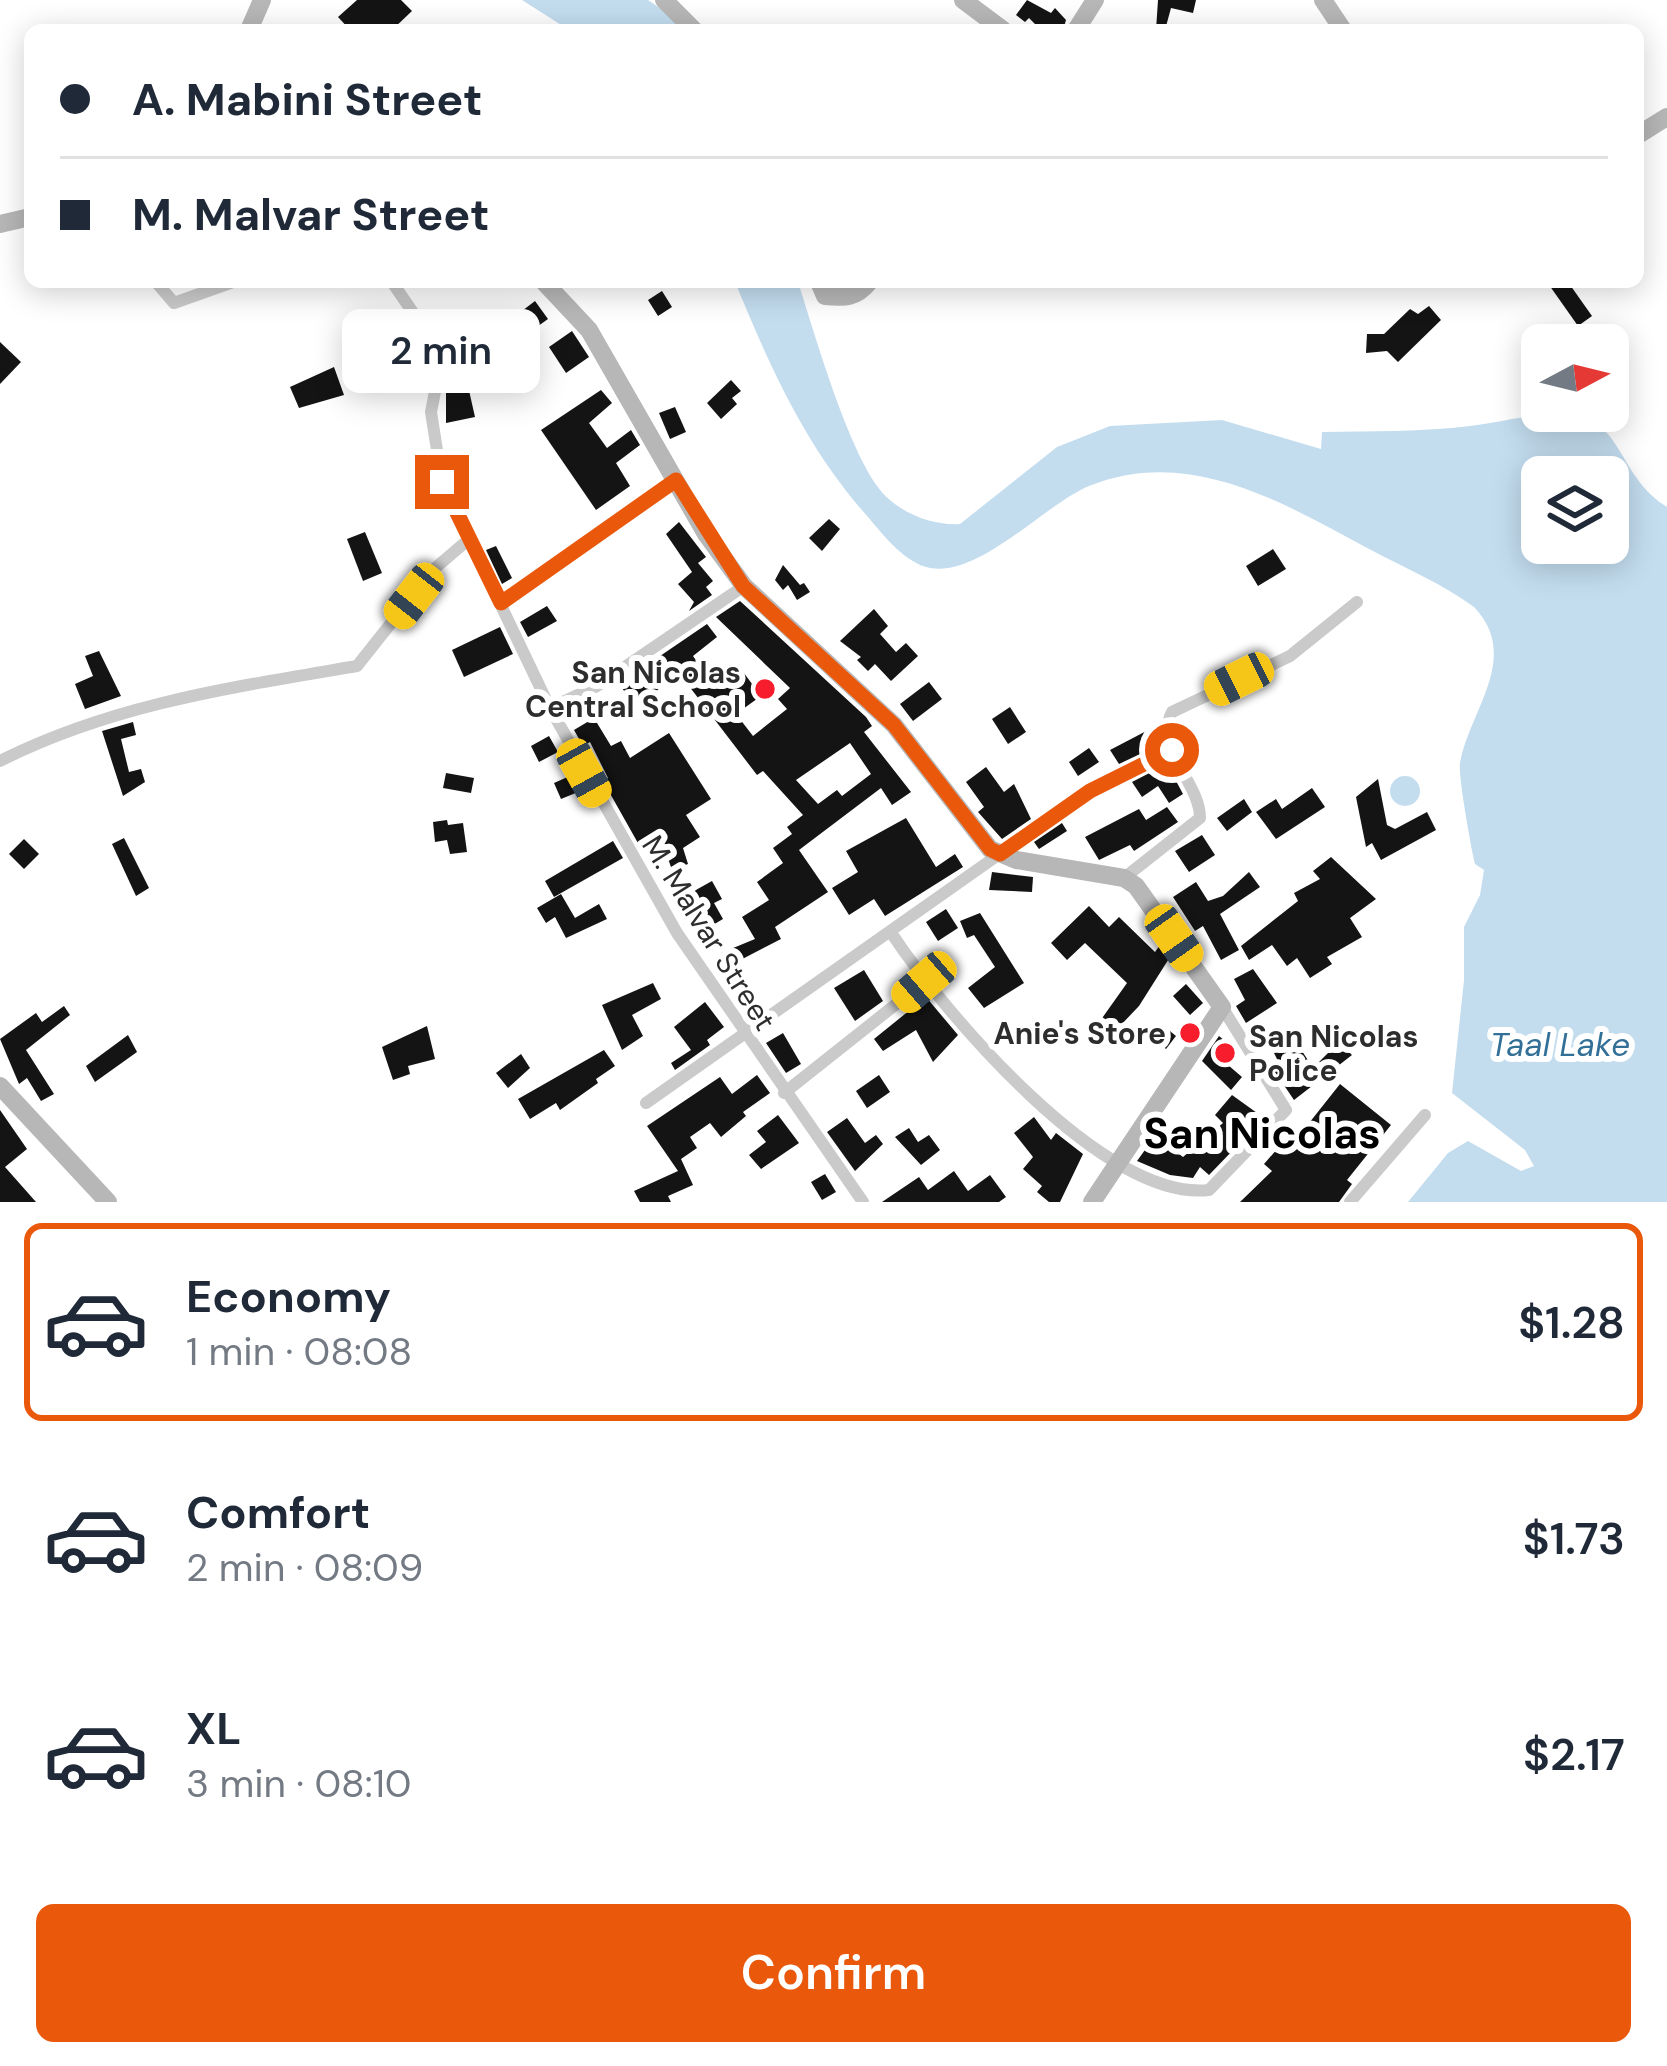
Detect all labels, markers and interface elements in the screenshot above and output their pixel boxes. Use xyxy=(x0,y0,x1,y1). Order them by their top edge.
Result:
text: A. Mabini Street xyxy=(132,70,483,129)
text: M. Malvar Street xyxy=(132,185,490,244)
callout: 2 min xyxy=(343,308,541,392)
north arrow xyxy=(1521,324,1629,432)
map controls xyxy=(1521,324,1629,564)
text: 2 min xyxy=(390,325,492,376)
route end xyxy=(415,455,469,509)
button: layers xyxy=(1521,456,1629,564)
car xyxy=(378,557,450,635)
car xyxy=(1199,647,1279,711)
place label: San Nicolas Central School xyxy=(525,653,741,726)
marker: San Nicolas Central School xyxy=(752,676,778,702)
route start xyxy=(1145,723,1199,777)
car xyxy=(551,733,617,813)
street label: M. Malvar Street xyxy=(633,828,785,1038)
car xyxy=(1139,898,1209,978)
car xyxy=(885,945,963,1019)
place label: Anie's Store xyxy=(993,1014,1166,1053)
place label: San Nicolas Police xyxy=(1249,1017,1418,1090)
marker: Anie's Store xyxy=(1177,1020,1203,1046)
water label: Taal Lake xyxy=(1490,1023,1630,1066)
marker: San Nicolas Police xyxy=(1212,1040,1238,1066)
district label: San Nicolas xyxy=(1143,1106,1381,1161)
text: Economy xyxy=(186,1267,391,1326)
icon: car xyxy=(42,1268,150,1376)
text: $1.28 xyxy=(1518,1293,1625,1352)
text: 1 min · 08:08 xyxy=(186,1326,412,1377)
text: Comfort xyxy=(186,1483,370,1542)
icon: car xyxy=(42,1484,150,1592)
text: $1.73 xyxy=(1523,1509,1625,1568)
text: 2 min · 08:09 xyxy=(186,1542,423,1593)
text: XL xyxy=(186,1699,241,1758)
icon: car xyxy=(42,1700,150,1808)
text: $2.17 xyxy=(1523,1725,1625,1784)
text: 3 min · 08:10 xyxy=(186,1758,412,1809)
button: Confirm xyxy=(36,1904,1631,2042)

